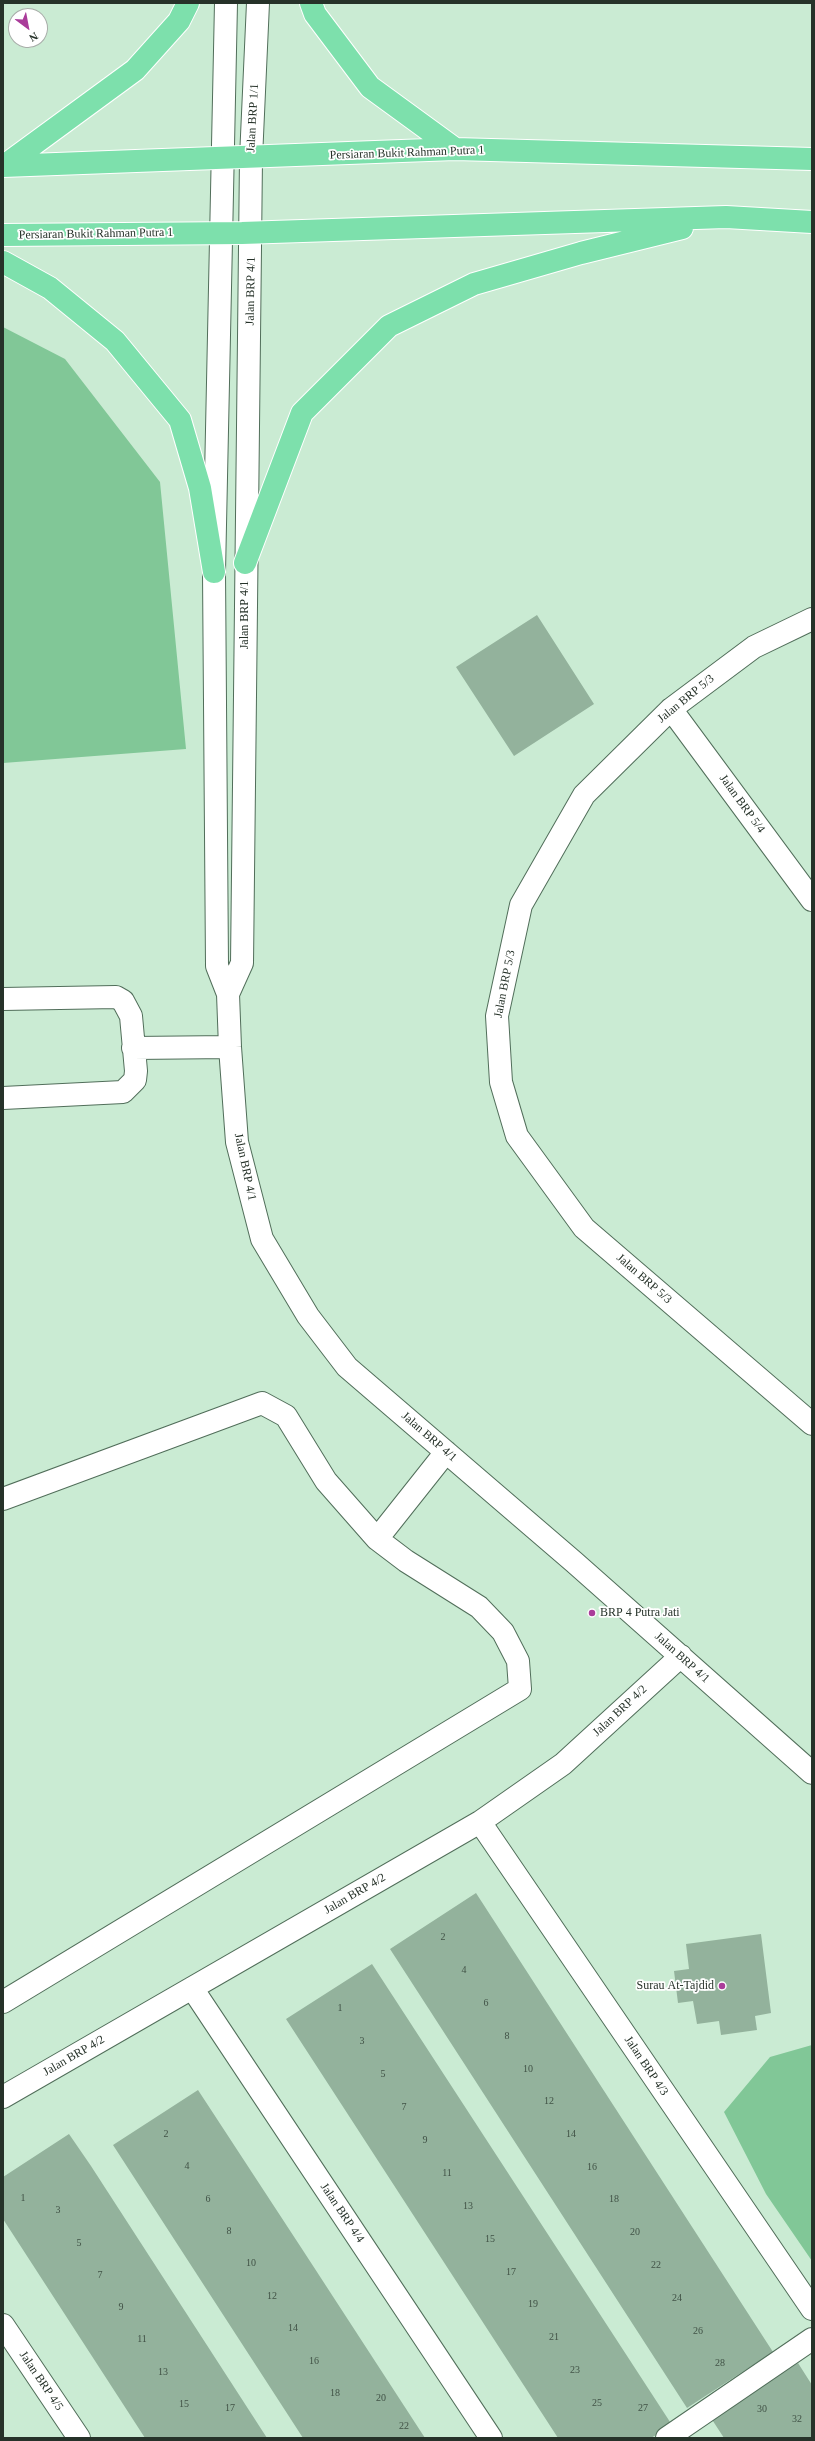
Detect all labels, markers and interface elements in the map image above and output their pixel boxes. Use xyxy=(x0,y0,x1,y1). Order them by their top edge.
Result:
north arrow xyxy=(8,8,48,48)
text: N xyxy=(27,30,40,45)
street label: Jalan BRP 1/1 xyxy=(244,83,262,153)
street label: Persiaran Bukit Rahman Putra 1 xyxy=(329,143,485,163)
street label: Persiaran Bukit Rahman Putra 1 xyxy=(19,225,173,243)
street label: Jalan BRP 4/1 xyxy=(243,257,259,325)
street label: Jalan BRP 4/1 xyxy=(238,581,252,649)
street label: Jalan BRP 5/3 xyxy=(655,672,717,726)
street label: Jalan BRP 5/4 xyxy=(716,772,768,836)
street label: Jalan BRP 5/3 xyxy=(491,949,519,1019)
street label: Jalan BRP 4/1 xyxy=(231,1132,259,1202)
street label: Jalan BRP 5/3 xyxy=(613,1251,675,1307)
street label: Jalan BRP 4/1 xyxy=(398,1409,460,1465)
place label: BRP 4 Putra Jati xyxy=(600,1606,680,1620)
marker: BRP 4 Putra Jati xyxy=(587,1608,597,1618)
street label: Jalan BRP 4/1 xyxy=(652,1630,712,1686)
street label: Jalan BRP 4/2 xyxy=(590,1682,650,1740)
street label: Jalan BRP 4/2 xyxy=(322,1871,388,1917)
house number: 2 xyxy=(440,1931,446,1943)
house number: 4 xyxy=(462,1964,466,1976)
place label: Surau At-Tajdid xyxy=(637,1979,714,1993)
marker: Surau At-Tajdid xyxy=(717,1981,727,1991)
house number: 6 xyxy=(484,1997,488,2009)
house number: 1 xyxy=(338,2002,342,2014)
house number: 8 xyxy=(504,2030,510,2042)
street label: Jalan BRP 4/2 xyxy=(41,2033,107,2079)
street label: Jalan BRP 4/3 xyxy=(621,2034,671,2098)
house number: 3 xyxy=(360,2035,364,2047)
house number: 10 xyxy=(523,2063,533,2075)
house number: 5 xyxy=(380,2068,386,2080)
house number: 12 xyxy=(544,2095,554,2107)
house number: 7 xyxy=(402,2101,406,2113)
house number: 2 xyxy=(164,2128,168,2140)
house number: 14 xyxy=(566,2128,576,2140)
house number: 9 xyxy=(422,2134,428,2146)
house number: 4 xyxy=(184,2160,190,2172)
house number: 16 xyxy=(587,2161,597,2173)
house number: 11 xyxy=(442,2167,452,2179)
street label: Jalan BRP 4/4 xyxy=(317,2181,367,2245)
house number: 1 xyxy=(20,2192,26,2204)
house number: 6 xyxy=(206,2193,210,2205)
house number: 18 xyxy=(609,2193,619,2205)
house number: 13 xyxy=(463,2200,473,2212)
house number: 3 xyxy=(56,2204,60,2216)
house number: 8 xyxy=(226,2225,232,2237)
house number: 20 xyxy=(630,2226,640,2238)
house number: 15 xyxy=(485,2233,495,2245)
house number: 5 xyxy=(76,2237,82,2249)
house number: 10 xyxy=(246,2257,256,2269)
house number: 22 xyxy=(651,2259,661,2271)
house number: 17 xyxy=(506,2266,516,2278)
house number: 7 xyxy=(98,2269,102,2281)
house number: 12 xyxy=(267,2290,277,2302)
house number: 24 xyxy=(672,2292,682,2304)
house number: 19 xyxy=(528,2298,538,2310)
house number: 9 xyxy=(118,2301,124,2313)
house number: 14 xyxy=(288,2322,298,2334)
house number: 26 xyxy=(693,2325,703,2337)
house number: 21 xyxy=(549,2331,559,2343)
house number: 11 xyxy=(137,2333,147,2345)
street label: Jalan BRP 4/5 xyxy=(16,2349,66,2413)
house number: 16 xyxy=(309,2355,319,2367)
house number: 28 xyxy=(715,2357,725,2369)
house number: 23 xyxy=(570,2364,580,2376)
house number: 13 xyxy=(158,2366,168,2378)
house number: 18 xyxy=(330,2387,340,2399)
house number: 20 xyxy=(376,2392,386,2404)
house number: 25 xyxy=(592,2397,602,2409)
house number: 15 xyxy=(179,2398,189,2410)
house number: 17 xyxy=(225,2402,235,2414)
house number: 27 xyxy=(638,2402,648,2414)
house number: 30 xyxy=(757,2403,767,2415)
house number: 32 xyxy=(792,2413,802,2425)
house number: 22 xyxy=(399,2420,409,2432)

